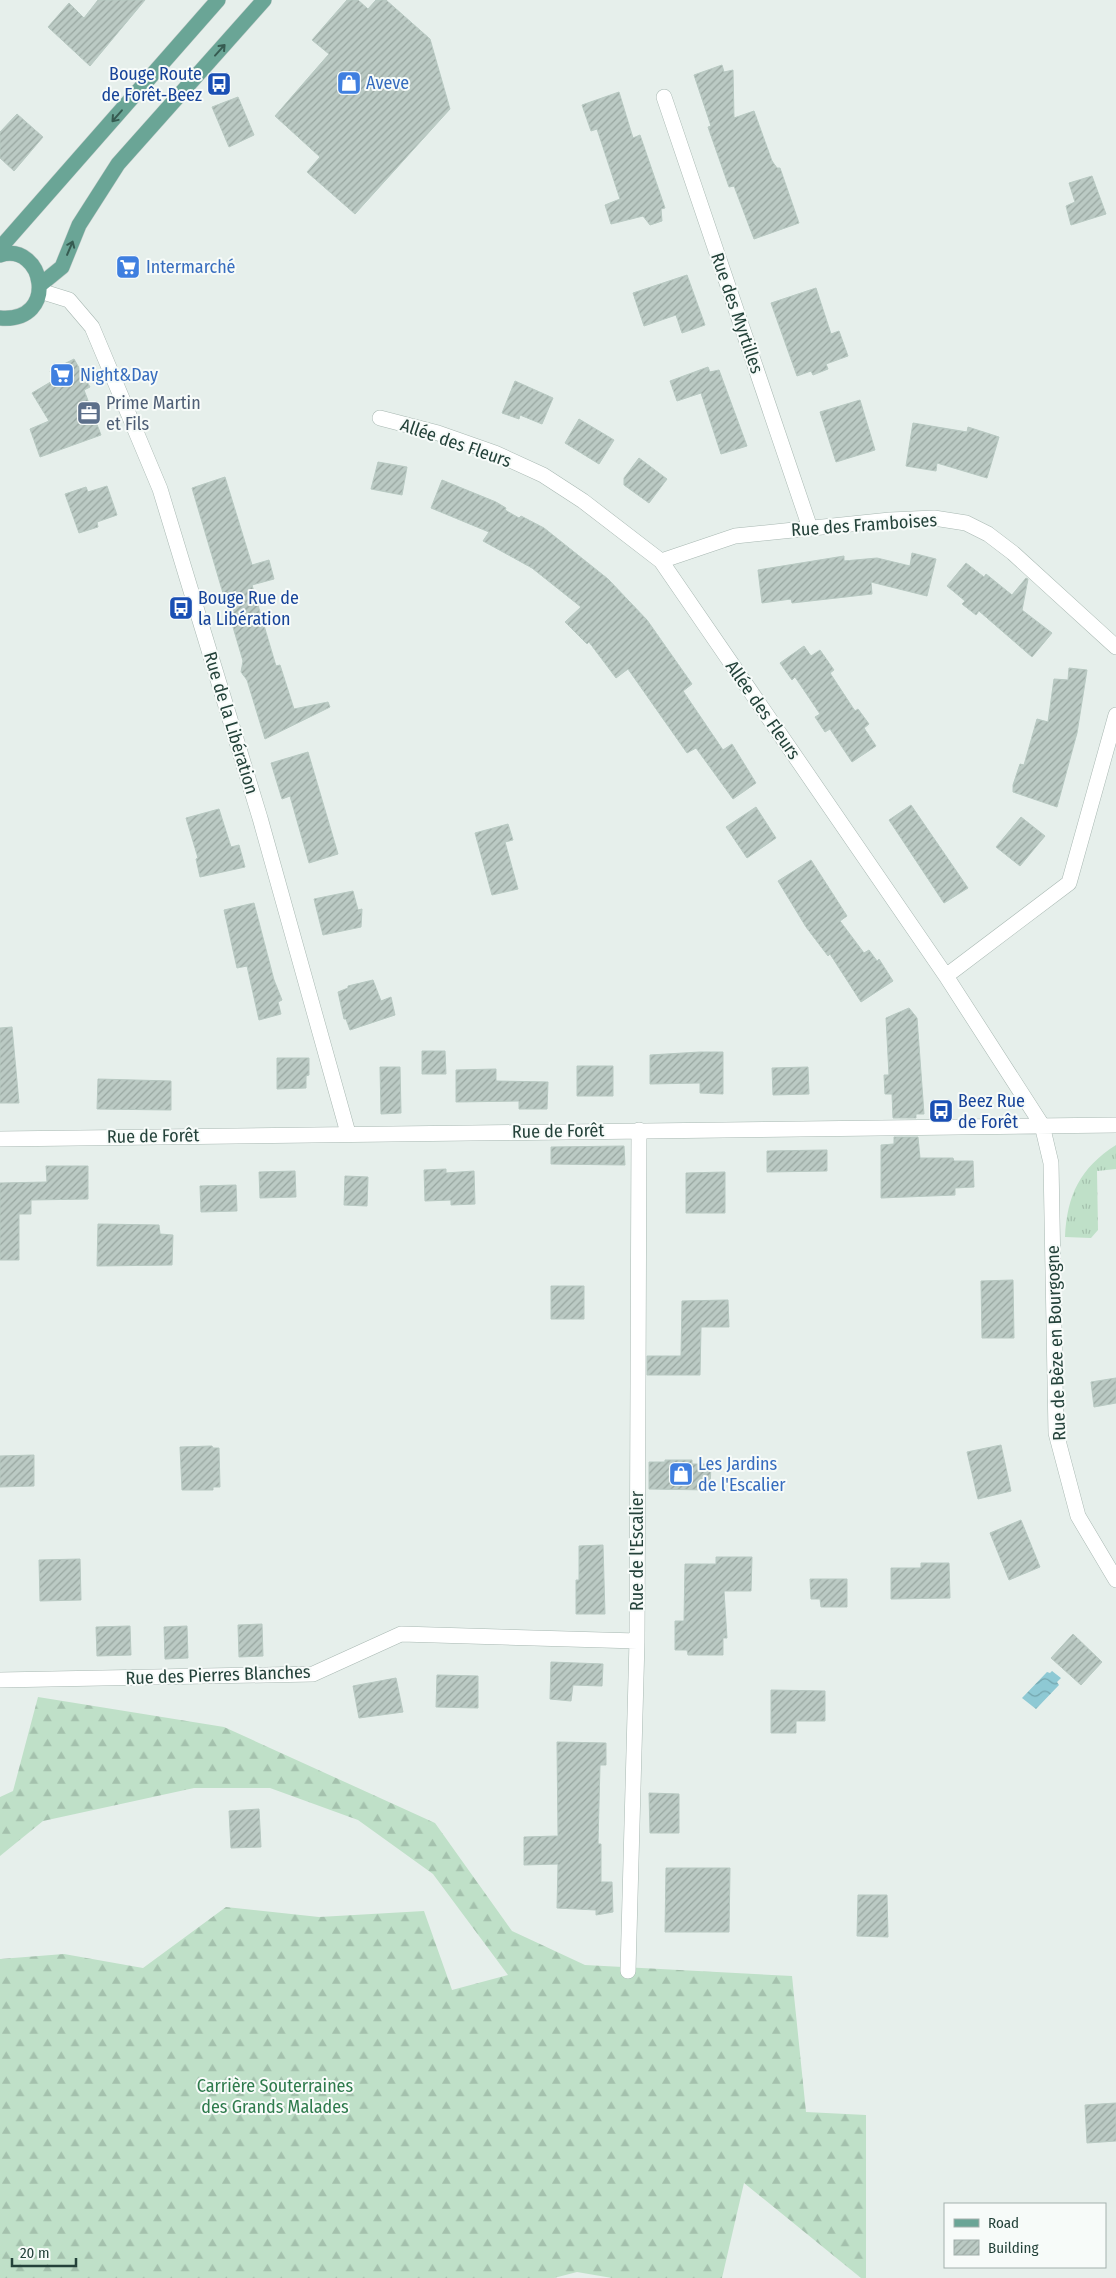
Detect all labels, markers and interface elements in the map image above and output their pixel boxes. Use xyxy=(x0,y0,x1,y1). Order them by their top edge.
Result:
one-way arrow xyxy=(214,43,226,56)
place label: Bouge Route de Forêt-Beez xyxy=(101,63,202,106)
shop icon: Aveve xyxy=(336,70,362,96)
bus stop icon: Bouge Route de Forêt-Beez xyxy=(206,71,232,97)
place label: Aveve xyxy=(366,72,409,94)
one-way arrow xyxy=(111,110,123,123)
one-way arrow xyxy=(65,241,75,256)
street label: Rue des Myrtilles xyxy=(706,250,768,377)
supermarket icon: Intermarché xyxy=(115,254,141,280)
place label: Intermarché xyxy=(146,256,236,278)
supermarket icon: Night&Day xyxy=(49,362,75,388)
place label: Night&Day xyxy=(80,364,158,386)
place label: Prime Martin et Fils xyxy=(106,392,201,435)
office icon: Prime Martin et Fils xyxy=(76,400,102,426)
street label: Allée des Fleurs xyxy=(398,414,515,472)
street label: Rue des Framboises xyxy=(790,509,938,541)
place label: Bouge Rue de la Libération xyxy=(198,587,299,630)
bus stop icon: Bouge Rue de la Libération xyxy=(168,595,194,621)
street label: Rue de la Libération xyxy=(199,649,263,797)
street label: Allée des Fleurs xyxy=(721,656,805,764)
place label: Beez Rue de Forêt xyxy=(958,1090,1025,1133)
bus stop icon: Beez Rue de Forêt xyxy=(928,1098,954,1124)
street label: Rue de Forêt xyxy=(512,1119,604,1143)
street label: Rue de Forêt xyxy=(107,1124,199,1148)
street label: Rue de Bèze en Bourgogne xyxy=(1042,1245,1070,1441)
place label: Les Jardins de l'Escalier xyxy=(698,1453,786,1496)
shop icon: Les Jardins de l'Escalier xyxy=(668,1461,694,1487)
street label: Rue de l'Escalier xyxy=(626,1490,648,1611)
street label: Rue des Pierres Blanches xyxy=(125,1661,311,1689)
park label: Carrière Souterraines des Grands Malades xyxy=(197,2075,354,2118)
legend xyxy=(944,2203,1106,2268)
text: Road xyxy=(988,2214,1019,2232)
scale bar xyxy=(12,2236,76,2268)
text: Building xyxy=(988,2239,1039,2257)
text: 20 m xyxy=(20,2244,50,2262)

